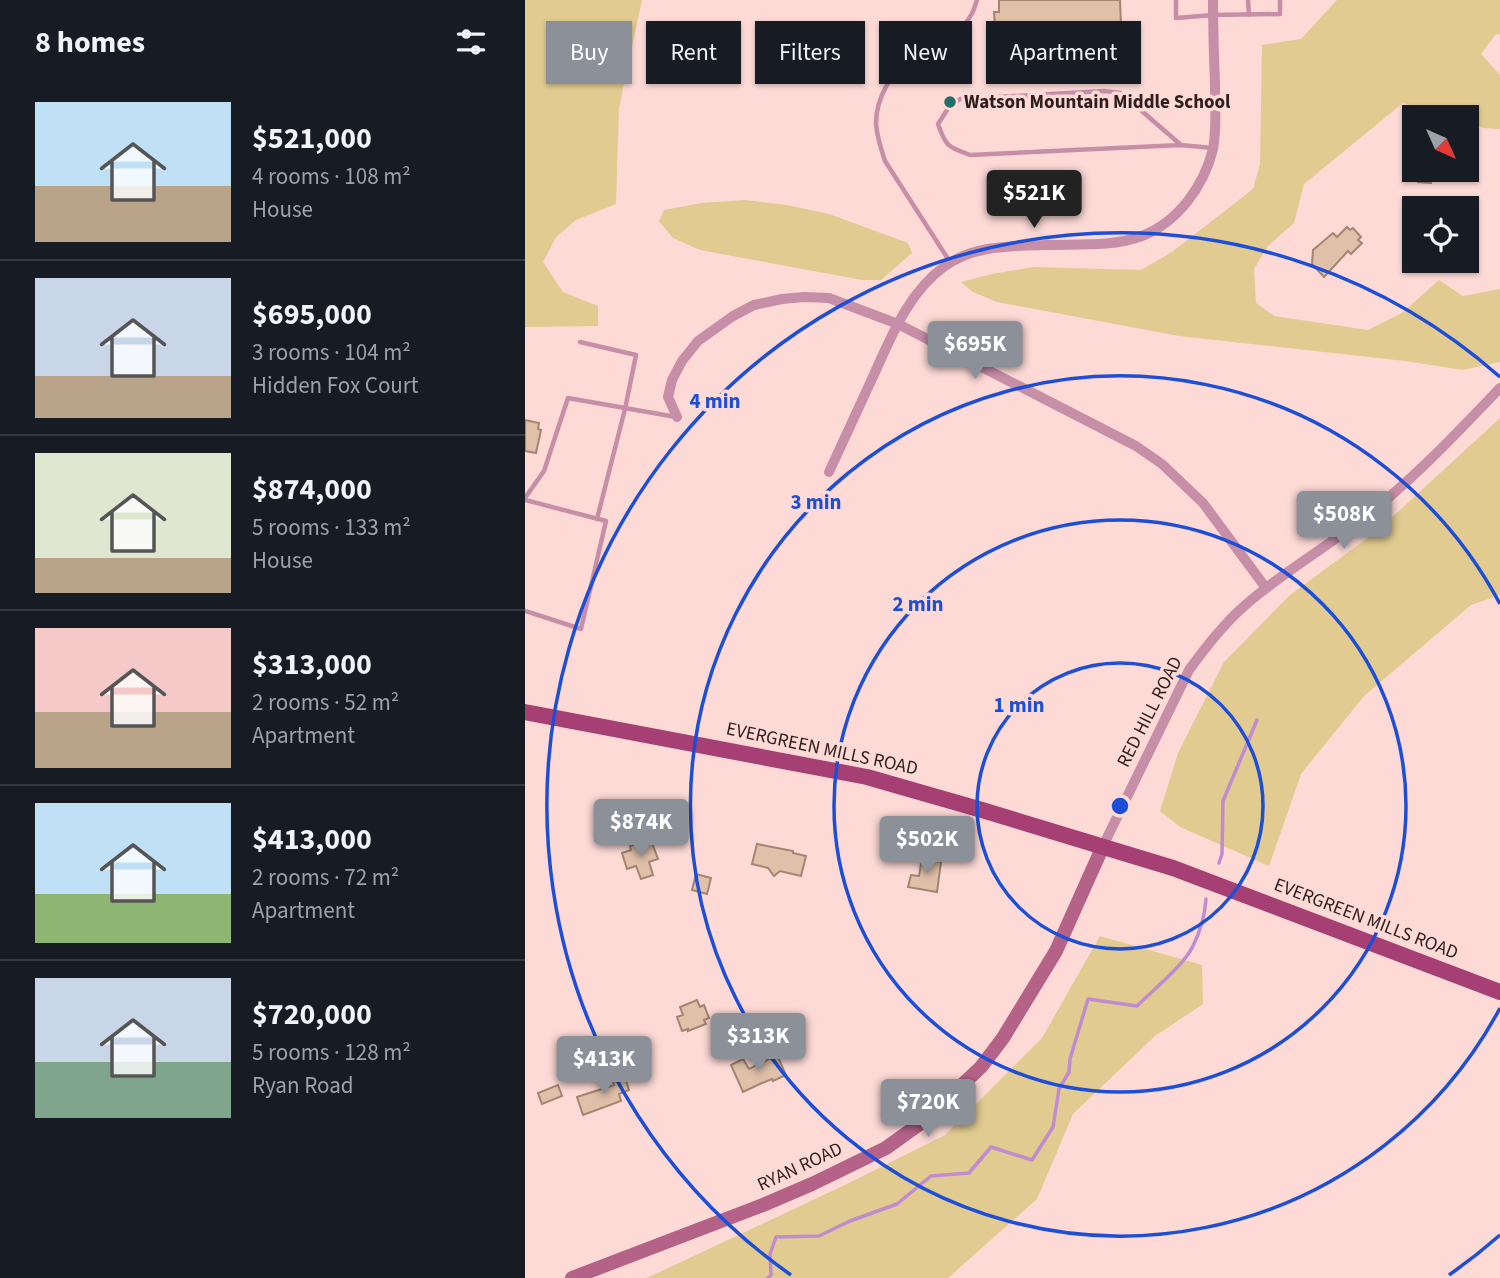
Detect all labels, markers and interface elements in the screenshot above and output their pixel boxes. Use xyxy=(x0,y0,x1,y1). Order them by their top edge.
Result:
text: 8 homes xyxy=(35,21,145,64)
chip: Buy xyxy=(546,21,632,84)
chip: Rent xyxy=(646,21,741,84)
chip: Filters xyxy=(755,21,865,84)
chip: New xyxy=(879,21,972,84)
chip: Apartment xyxy=(986,21,1141,84)
icon: filters xyxy=(452,23,490,61)
place label: Watson Mountain Middle School xyxy=(964,89,1231,116)
marker: Watson Mountain Middle School xyxy=(942,94,958,110)
north arrow xyxy=(1402,105,1479,182)
map controls xyxy=(1402,105,1479,273)
text: $521,000 xyxy=(252,117,372,160)
icon: home xyxy=(91,130,175,214)
text: 4 rooms · 108 m² xyxy=(252,160,411,193)
pin: $521K xyxy=(985,170,1083,230)
text: $521K xyxy=(1003,176,1065,209)
text: House xyxy=(252,193,313,226)
button: locate xyxy=(1402,196,1479,273)
text: $695,000 xyxy=(252,293,372,336)
icon: home xyxy=(91,306,175,390)
pin: $695K xyxy=(926,322,1024,381)
text: $695K xyxy=(944,327,1006,360)
text: 3 rooms · 104 m² xyxy=(252,336,411,369)
text: Hidden Fox Court xyxy=(252,369,419,402)
text: 4 min xyxy=(689,386,741,416)
text: $874,000 xyxy=(252,468,372,511)
icon: home xyxy=(91,481,175,565)
text: 3 min xyxy=(790,487,842,517)
pin: $508K xyxy=(1295,491,1393,551)
text: $508K xyxy=(1313,497,1375,530)
text: 5 rooms · 133 m² xyxy=(252,511,411,544)
text: House xyxy=(252,544,313,577)
text: 2 min xyxy=(892,589,944,619)
text: $313,000 xyxy=(252,643,372,686)
street label: RED HILL ROAD xyxy=(1110,652,1190,772)
icon: home xyxy=(91,656,175,740)
text: 2 rooms · 52 m² xyxy=(252,686,399,719)
text: 1 min xyxy=(993,690,1045,720)
street label: EVERGREEN MILLS ROAD xyxy=(724,715,920,783)
text: Apartment xyxy=(252,719,355,752)
centre of rings xyxy=(1108,794,1132,818)
pin: $874K xyxy=(592,800,690,859)
text: $874K xyxy=(610,805,672,838)
pin: $502K xyxy=(878,816,976,876)
text: $413,000 xyxy=(252,818,372,861)
text: $502K xyxy=(896,822,958,855)
icon: home xyxy=(91,831,175,915)
text: 2 rooms · 72 m² xyxy=(252,861,399,894)
street label: EVERGREEN MILLS ROAD xyxy=(1270,871,1462,967)
text: Apartment xyxy=(252,894,355,927)
text: $720,000 xyxy=(252,993,372,1036)
icon: home xyxy=(91,1006,175,1090)
pin: $313K xyxy=(709,1014,807,1073)
text: $313K xyxy=(727,1019,789,1052)
text: 5 rooms · 128 m² xyxy=(252,1036,411,1069)
pin: $413K xyxy=(555,1036,653,1096)
text: $413K xyxy=(573,1042,635,1075)
text: Ryan Road xyxy=(252,1069,354,1102)
pin: $720K xyxy=(879,1080,977,1139)
text: $720K xyxy=(897,1085,959,1118)
street label: RYAN ROAD xyxy=(753,1135,847,1199)

